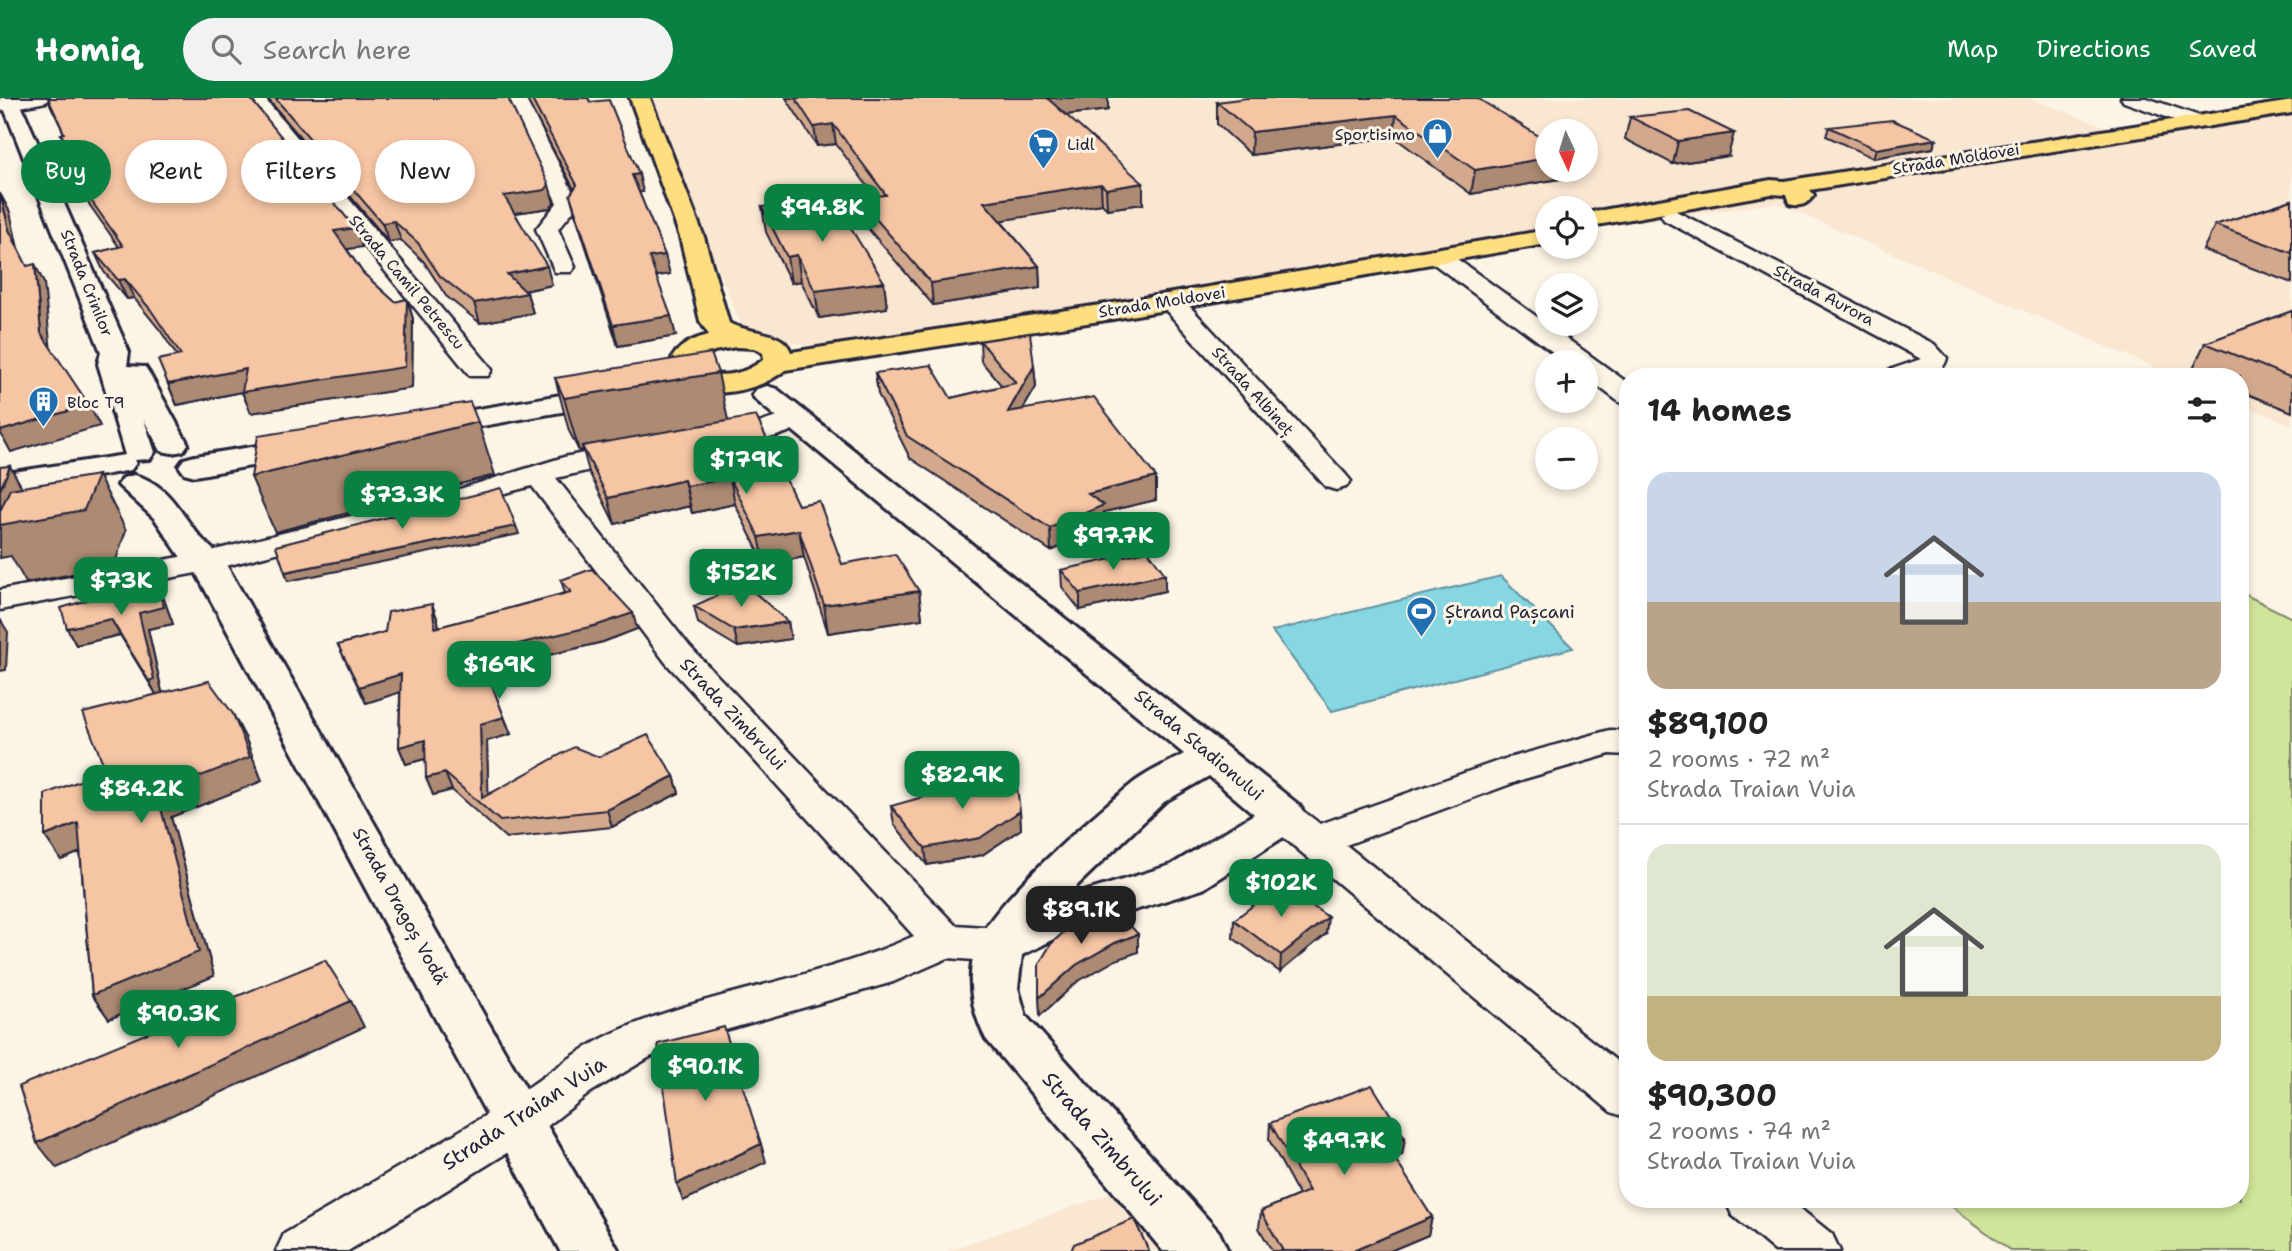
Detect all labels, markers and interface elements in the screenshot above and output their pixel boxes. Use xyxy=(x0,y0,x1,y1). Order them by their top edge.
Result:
search box xyxy=(183,18,673,81)
text: Homiq xyxy=(35,27,141,72)
icon: search xyxy=(207,30,245,68)
text: Search here xyxy=(263,32,411,67)
text: Map xyxy=(1947,33,1998,65)
text: Directions xyxy=(2036,33,2151,65)
text: Saved xyxy=(2189,33,2257,65)
shop icon: Sportisimo xyxy=(1421,117,1455,161)
north arrow xyxy=(1535,119,1598,182)
map controls xyxy=(1535,119,1598,490)
place label: Sportisimo xyxy=(1335,124,1415,145)
supermarket icon: Lidl xyxy=(1027,127,1061,171)
place label: Lidl xyxy=(1067,134,1095,155)
street label: Strada Moldovei xyxy=(1891,139,2021,179)
chip: Buy xyxy=(21,140,111,203)
chip: Rent xyxy=(125,140,227,203)
chip: Filters xyxy=(241,140,361,203)
chip: New xyxy=(375,140,475,203)
pin: $94.8K xyxy=(765,184,879,244)
text: $94.8K xyxy=(780,192,864,222)
button: locate xyxy=(1535,196,1598,259)
street label: Strada Camil Petrescu xyxy=(344,210,470,354)
street label: Strada Crinilor xyxy=(56,226,118,340)
street label: Strada Aurora xyxy=(1770,260,1878,330)
button: layers xyxy=(1535,273,1598,336)
street label: Strada Moldovei xyxy=(1097,282,1227,322)
street label: Strada Albineț xyxy=(1207,342,1299,441)
button: + xyxy=(1535,350,1598,413)
building icon: Bloc T9 xyxy=(27,385,61,429)
text: 14 homes xyxy=(1647,390,1792,431)
icon: filters xyxy=(2183,391,2221,429)
place label: Bloc T9 xyxy=(67,392,125,413)
button: − xyxy=(1535,427,1598,490)
pin: $179K xyxy=(697,436,795,496)
text: $179K xyxy=(710,444,782,474)
pin: $73.3K xyxy=(345,472,459,531)
text: $73.3K xyxy=(360,479,444,509)
pin: $97.7K xyxy=(1056,512,1170,572)
icon: home xyxy=(1871,517,1997,643)
text: $97.7K xyxy=(1073,520,1153,550)
pin: $152K xyxy=(692,550,790,609)
text: $152K xyxy=(706,557,776,587)
pin: $73K xyxy=(80,558,162,617)
text: $73K xyxy=(90,565,152,595)
sports icon: Ștrand Pașcani xyxy=(1405,595,1439,639)
place label: Ștrand Pașcani xyxy=(1445,600,1575,624)
pin: $169K xyxy=(450,642,548,701)
text: $169K xyxy=(463,649,535,679)
street label: Strada Zimbrului xyxy=(675,653,791,775)
street label: Strada Stadionului xyxy=(1129,684,1269,806)
text: $89,100 xyxy=(1647,703,1769,744)
text: 2 rooms · 72 m² xyxy=(1647,744,1830,774)
pin: $82.9K xyxy=(905,752,1019,811)
text: $82.9K xyxy=(921,759,1004,789)
pin: $84.2K xyxy=(84,766,198,825)
text: $84.2K xyxy=(99,773,183,803)
text: Strada Traian Vuia xyxy=(1647,774,1856,804)
street label: Strada Dragoș Vodă xyxy=(347,823,453,989)
pin: $102K xyxy=(1232,860,1330,919)
text: $102K xyxy=(1245,867,1317,897)
pin: $89.1K xyxy=(1024,886,1138,946)
icon: home xyxy=(1871,889,1997,1015)
text: $89.1K xyxy=(1042,894,1120,924)
pin: $90.3K xyxy=(121,990,235,1050)
text: $90.3K xyxy=(136,998,220,1028)
pin: $90.1K xyxy=(648,1044,762,1103)
street label: Strada Traian Vuia xyxy=(437,1049,611,1177)
text: $90.1K xyxy=(667,1051,743,1081)
street label: Strada Zimbrului xyxy=(1036,1066,1168,1212)
text: $90,300 xyxy=(1647,1075,1777,1116)
text: 2 rooms · 74 m² xyxy=(1647,1116,1831,1146)
pin: $49.7K xyxy=(1287,1118,1401,1177)
text: $49.7K xyxy=(1303,1125,1385,1155)
text: Strada Traian Vuia xyxy=(1647,1146,1856,1176)

